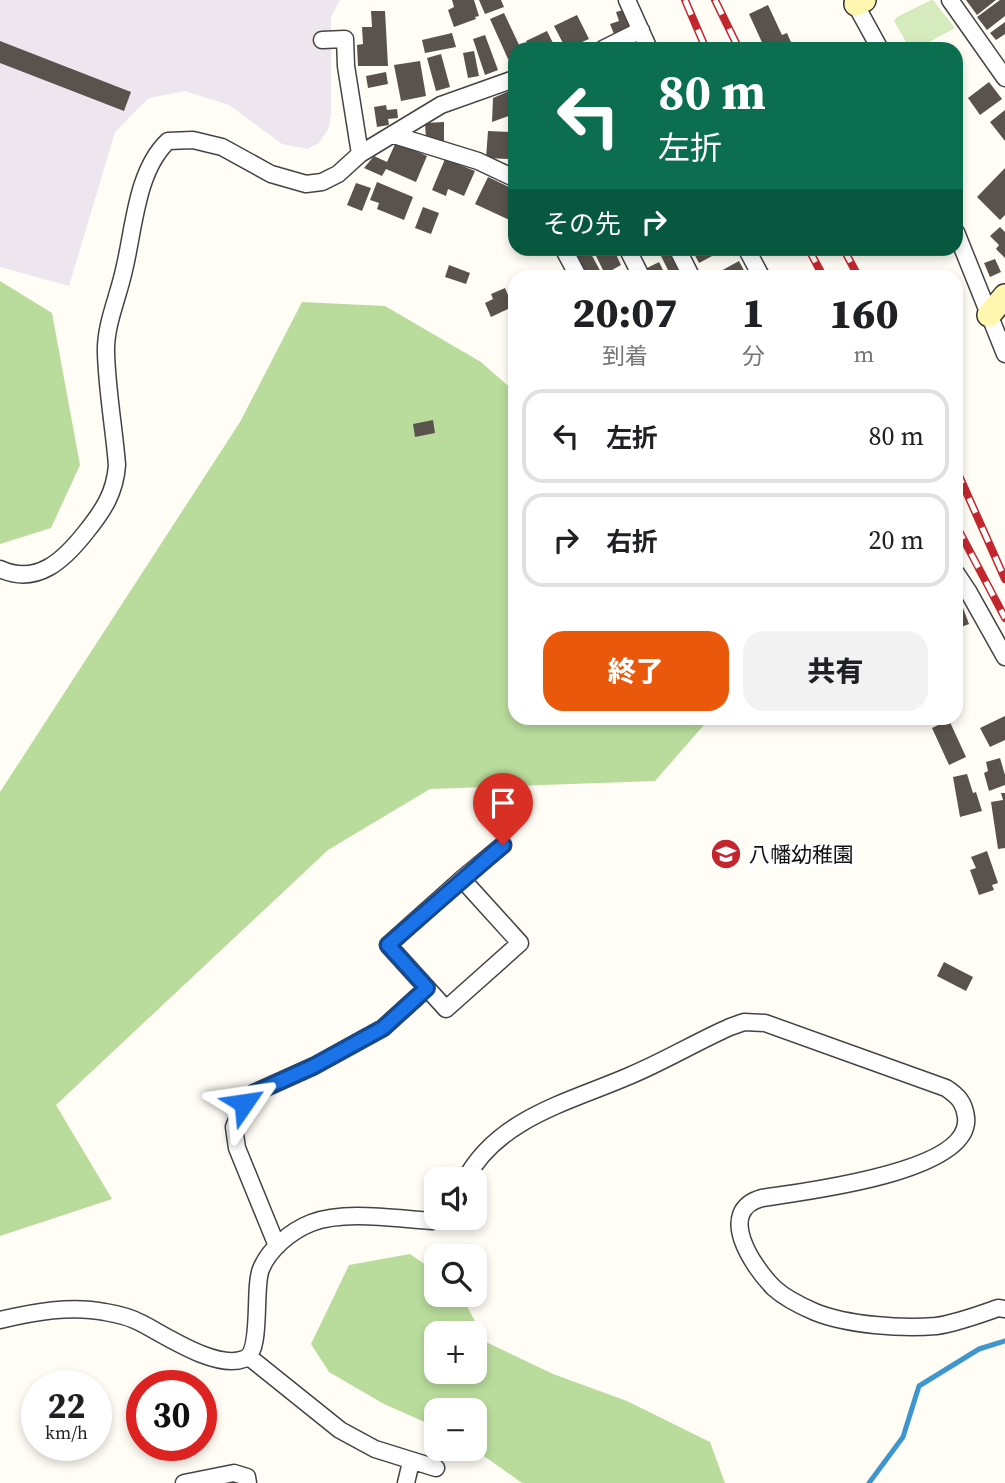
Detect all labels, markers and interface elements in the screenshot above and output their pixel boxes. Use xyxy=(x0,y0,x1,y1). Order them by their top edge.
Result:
text: 80 m xyxy=(658,58,766,125)
icon: left xyxy=(543,70,634,161)
text: 左折 xyxy=(658,126,722,170)
icon: right xyxy=(635,203,673,241)
text: その先 xyxy=(543,206,621,242)
text: 20:07 xyxy=(572,283,677,341)
text: 1 xyxy=(742,283,765,341)
text: 160 xyxy=(829,284,899,342)
text: m xyxy=(854,338,874,370)
text: 到着 xyxy=(602,340,648,372)
text: 分 xyxy=(742,340,765,372)
icon: left xyxy=(547,417,585,455)
text: 80 m xyxy=(869,418,924,454)
text: 左折 xyxy=(606,420,658,456)
icon: right xyxy=(547,521,585,559)
text: 20 m xyxy=(869,522,924,558)
text: 右折 xyxy=(606,524,658,560)
button: 終了 xyxy=(543,631,729,711)
button: 共有 xyxy=(743,631,928,711)
pin xyxy=(473,773,533,845)
icon: arrive xyxy=(484,784,522,822)
school or university icon: 八幡幼稚園 xyxy=(709,837,743,871)
place label: 八幡幼稚園 xyxy=(749,840,854,869)
position arrow xyxy=(207,1066,281,1140)
map controls xyxy=(424,1167,487,1461)
button: sound xyxy=(424,1167,487,1230)
button: search xyxy=(424,1244,487,1307)
button: + xyxy=(424,1321,487,1384)
speed limit sign: 30 xyxy=(126,1370,217,1461)
text: 22 xyxy=(48,1382,85,1430)
button: − xyxy=(424,1398,487,1461)
text: km/h xyxy=(45,1420,88,1445)

